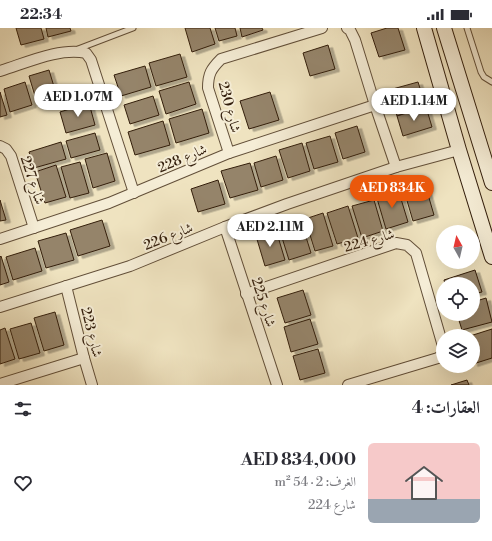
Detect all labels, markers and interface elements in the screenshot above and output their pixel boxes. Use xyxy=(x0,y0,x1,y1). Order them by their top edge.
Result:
text: 22:34 xyxy=(20,5,62,24)
street label: شارع 230 xyxy=(212,80,244,135)
pin: AED 1.07M xyxy=(32,84,124,118)
pin: AED 1.14M xyxy=(368,88,460,122)
text: AED 1.07M xyxy=(43,89,113,105)
text: AED 1.14M xyxy=(380,93,448,109)
street label: شارع 228 xyxy=(155,141,211,179)
street label: شارع 227 xyxy=(14,154,48,208)
pin: AED 834K xyxy=(351,175,433,209)
text: AED 834K xyxy=(359,180,425,196)
pin: AED 2.11M xyxy=(224,214,316,248)
street label: شارع 226 xyxy=(141,219,196,257)
text: AED 2.11M xyxy=(236,219,304,235)
street label: شارع 224 xyxy=(342,225,397,259)
north arrow xyxy=(436,225,480,269)
map controls xyxy=(436,225,480,373)
street label: شارع 225 xyxy=(245,275,279,330)
button: locate xyxy=(436,277,480,321)
street label: شارع 223 xyxy=(74,305,106,360)
button: layers xyxy=(436,329,480,373)
text: العقارات: 4 xyxy=(412,397,480,419)
icon: filters xyxy=(12,398,34,420)
text: AED 834,000 xyxy=(241,449,356,471)
icon: home xyxy=(400,459,448,507)
icon: heart xyxy=(12,472,34,494)
text: الغرف: 2 · 54 m² xyxy=(275,474,356,490)
text: شارع 224 xyxy=(308,497,356,513)

